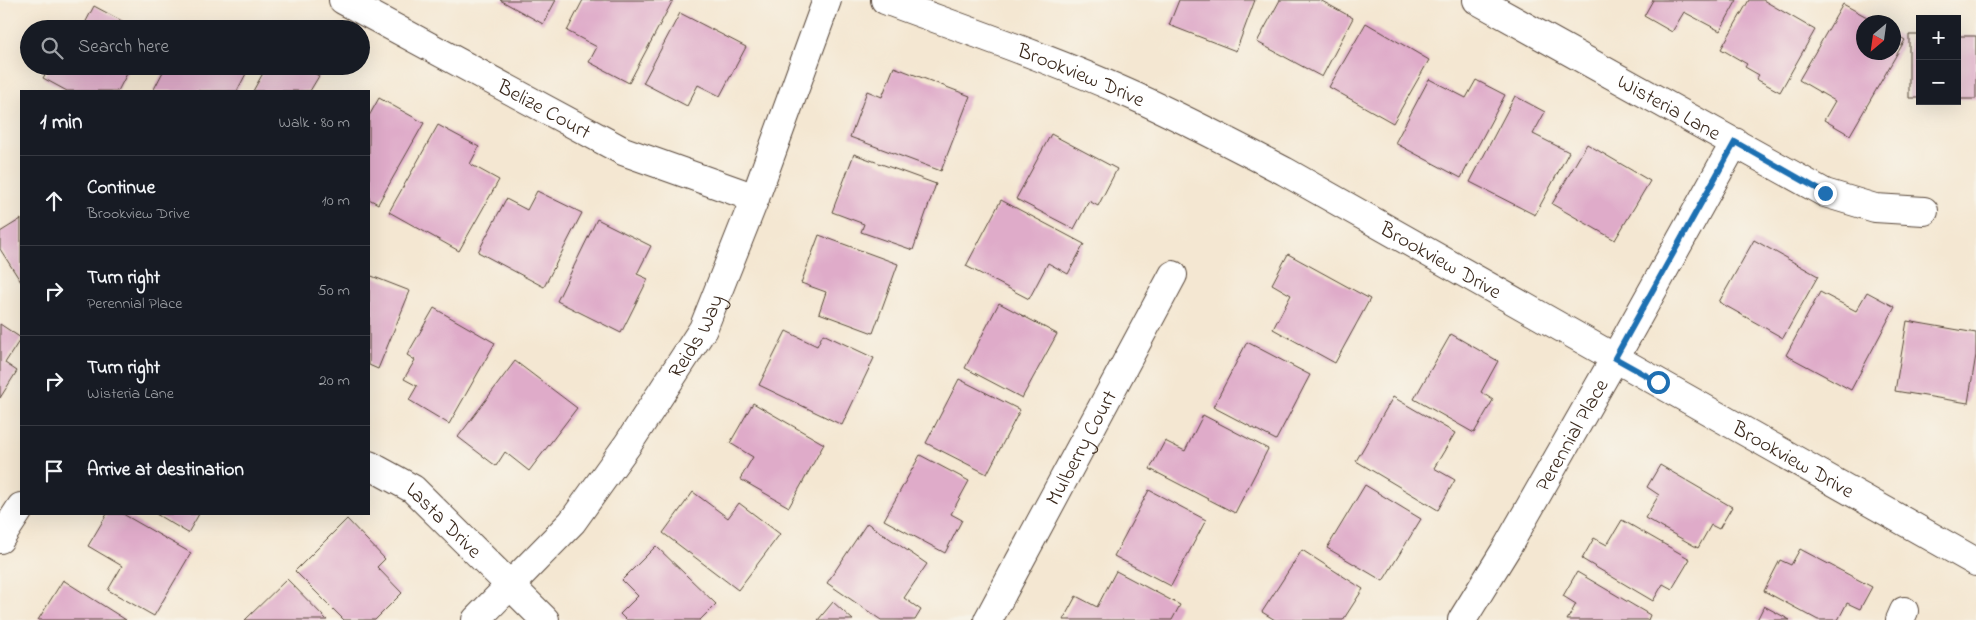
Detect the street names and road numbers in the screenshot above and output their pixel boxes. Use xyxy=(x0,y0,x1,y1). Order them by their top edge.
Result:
street label: Brookview Drive xyxy=(1012,37,1150,116)
street label: Wisteria Lane xyxy=(1611,68,1726,150)
street label: Belize Court xyxy=(491,72,596,148)
street label: Brookview Drive xyxy=(1373,215,1507,308)
street label: Reids Way xyxy=(662,290,734,385)
street label: Perennial Place xyxy=(1529,373,1617,498)
street label: Mulberry Court xyxy=(1039,385,1126,511)
street label: Brookview Drive xyxy=(1726,414,1859,507)
street label: Lasta Drive xyxy=(401,475,488,567)

